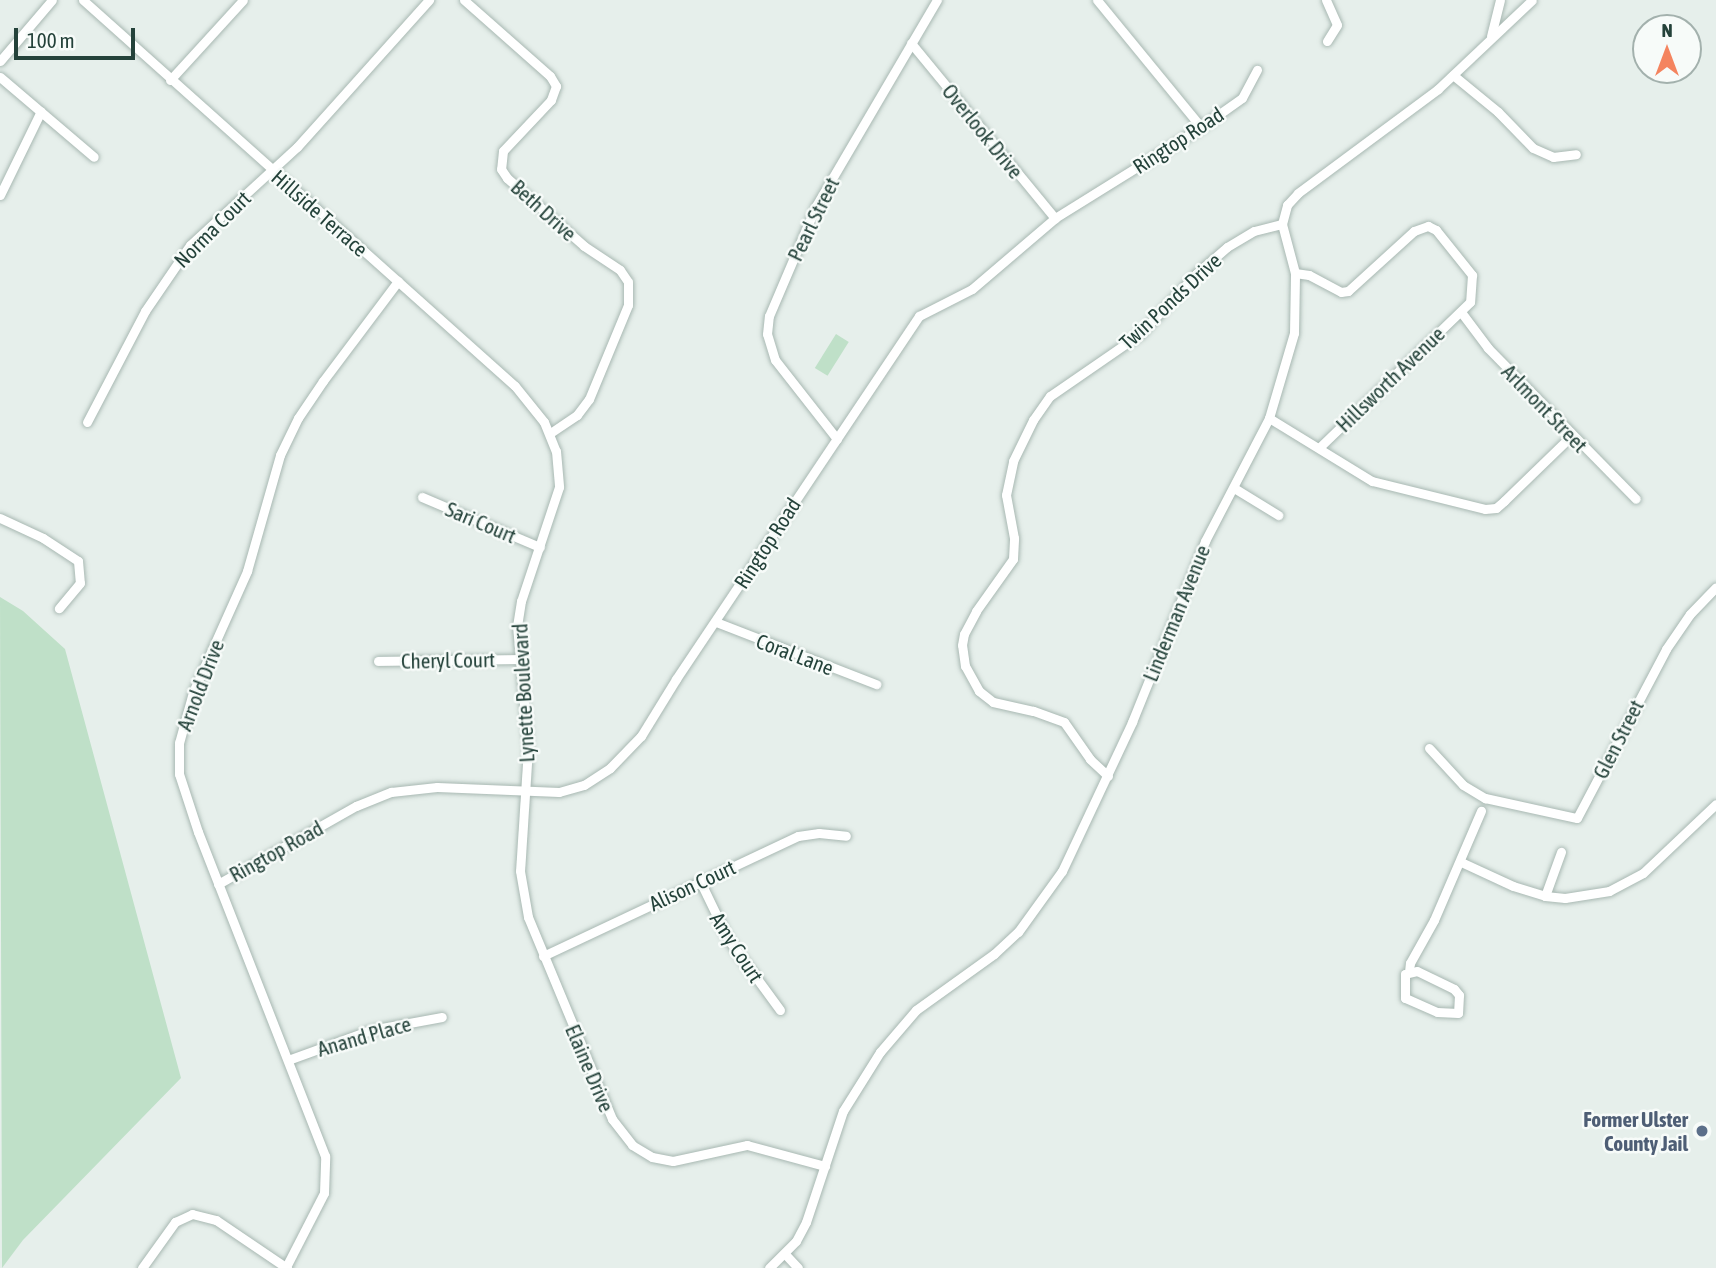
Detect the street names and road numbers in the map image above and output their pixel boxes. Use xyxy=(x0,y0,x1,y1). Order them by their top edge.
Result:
street label: Overlook Drive xyxy=(937,79,1029,183)
street label: Ringtop Road xyxy=(1128,101,1228,179)
street label: Hillside Terrace xyxy=(267,164,373,262)
street label: Pearl Street xyxy=(782,173,844,265)
street label: Beth Drive xyxy=(506,174,582,246)
street label: Norma Court xyxy=(169,186,255,272)
street label: Twin Ponds Drive xyxy=(1114,247,1226,355)
street label: Hillsworth Avenue xyxy=(1331,321,1449,437)
street label: Arlmont Street xyxy=(1497,359,1593,457)
street label: Ringtop Road xyxy=(728,493,806,593)
street label: Sari Court xyxy=(442,496,520,548)
street label: Linderman Avenue xyxy=(1137,541,1215,685)
street label: Lynette Boulevard xyxy=(507,623,539,763)
street label: Coral Lane xyxy=(753,628,837,680)
street label: Arnold Drive xyxy=(171,636,229,734)
street label: Cheryl Court xyxy=(401,647,495,673)
street label: Glen Street xyxy=(1587,695,1649,783)
street label: Ringtop Road xyxy=(225,815,327,887)
street label: Alison Court xyxy=(645,854,739,916)
street label: Amy Court xyxy=(705,907,769,987)
street label: Anand Place xyxy=(314,1011,414,1061)
street label: Elaine Drive xyxy=(560,1021,620,1115)

